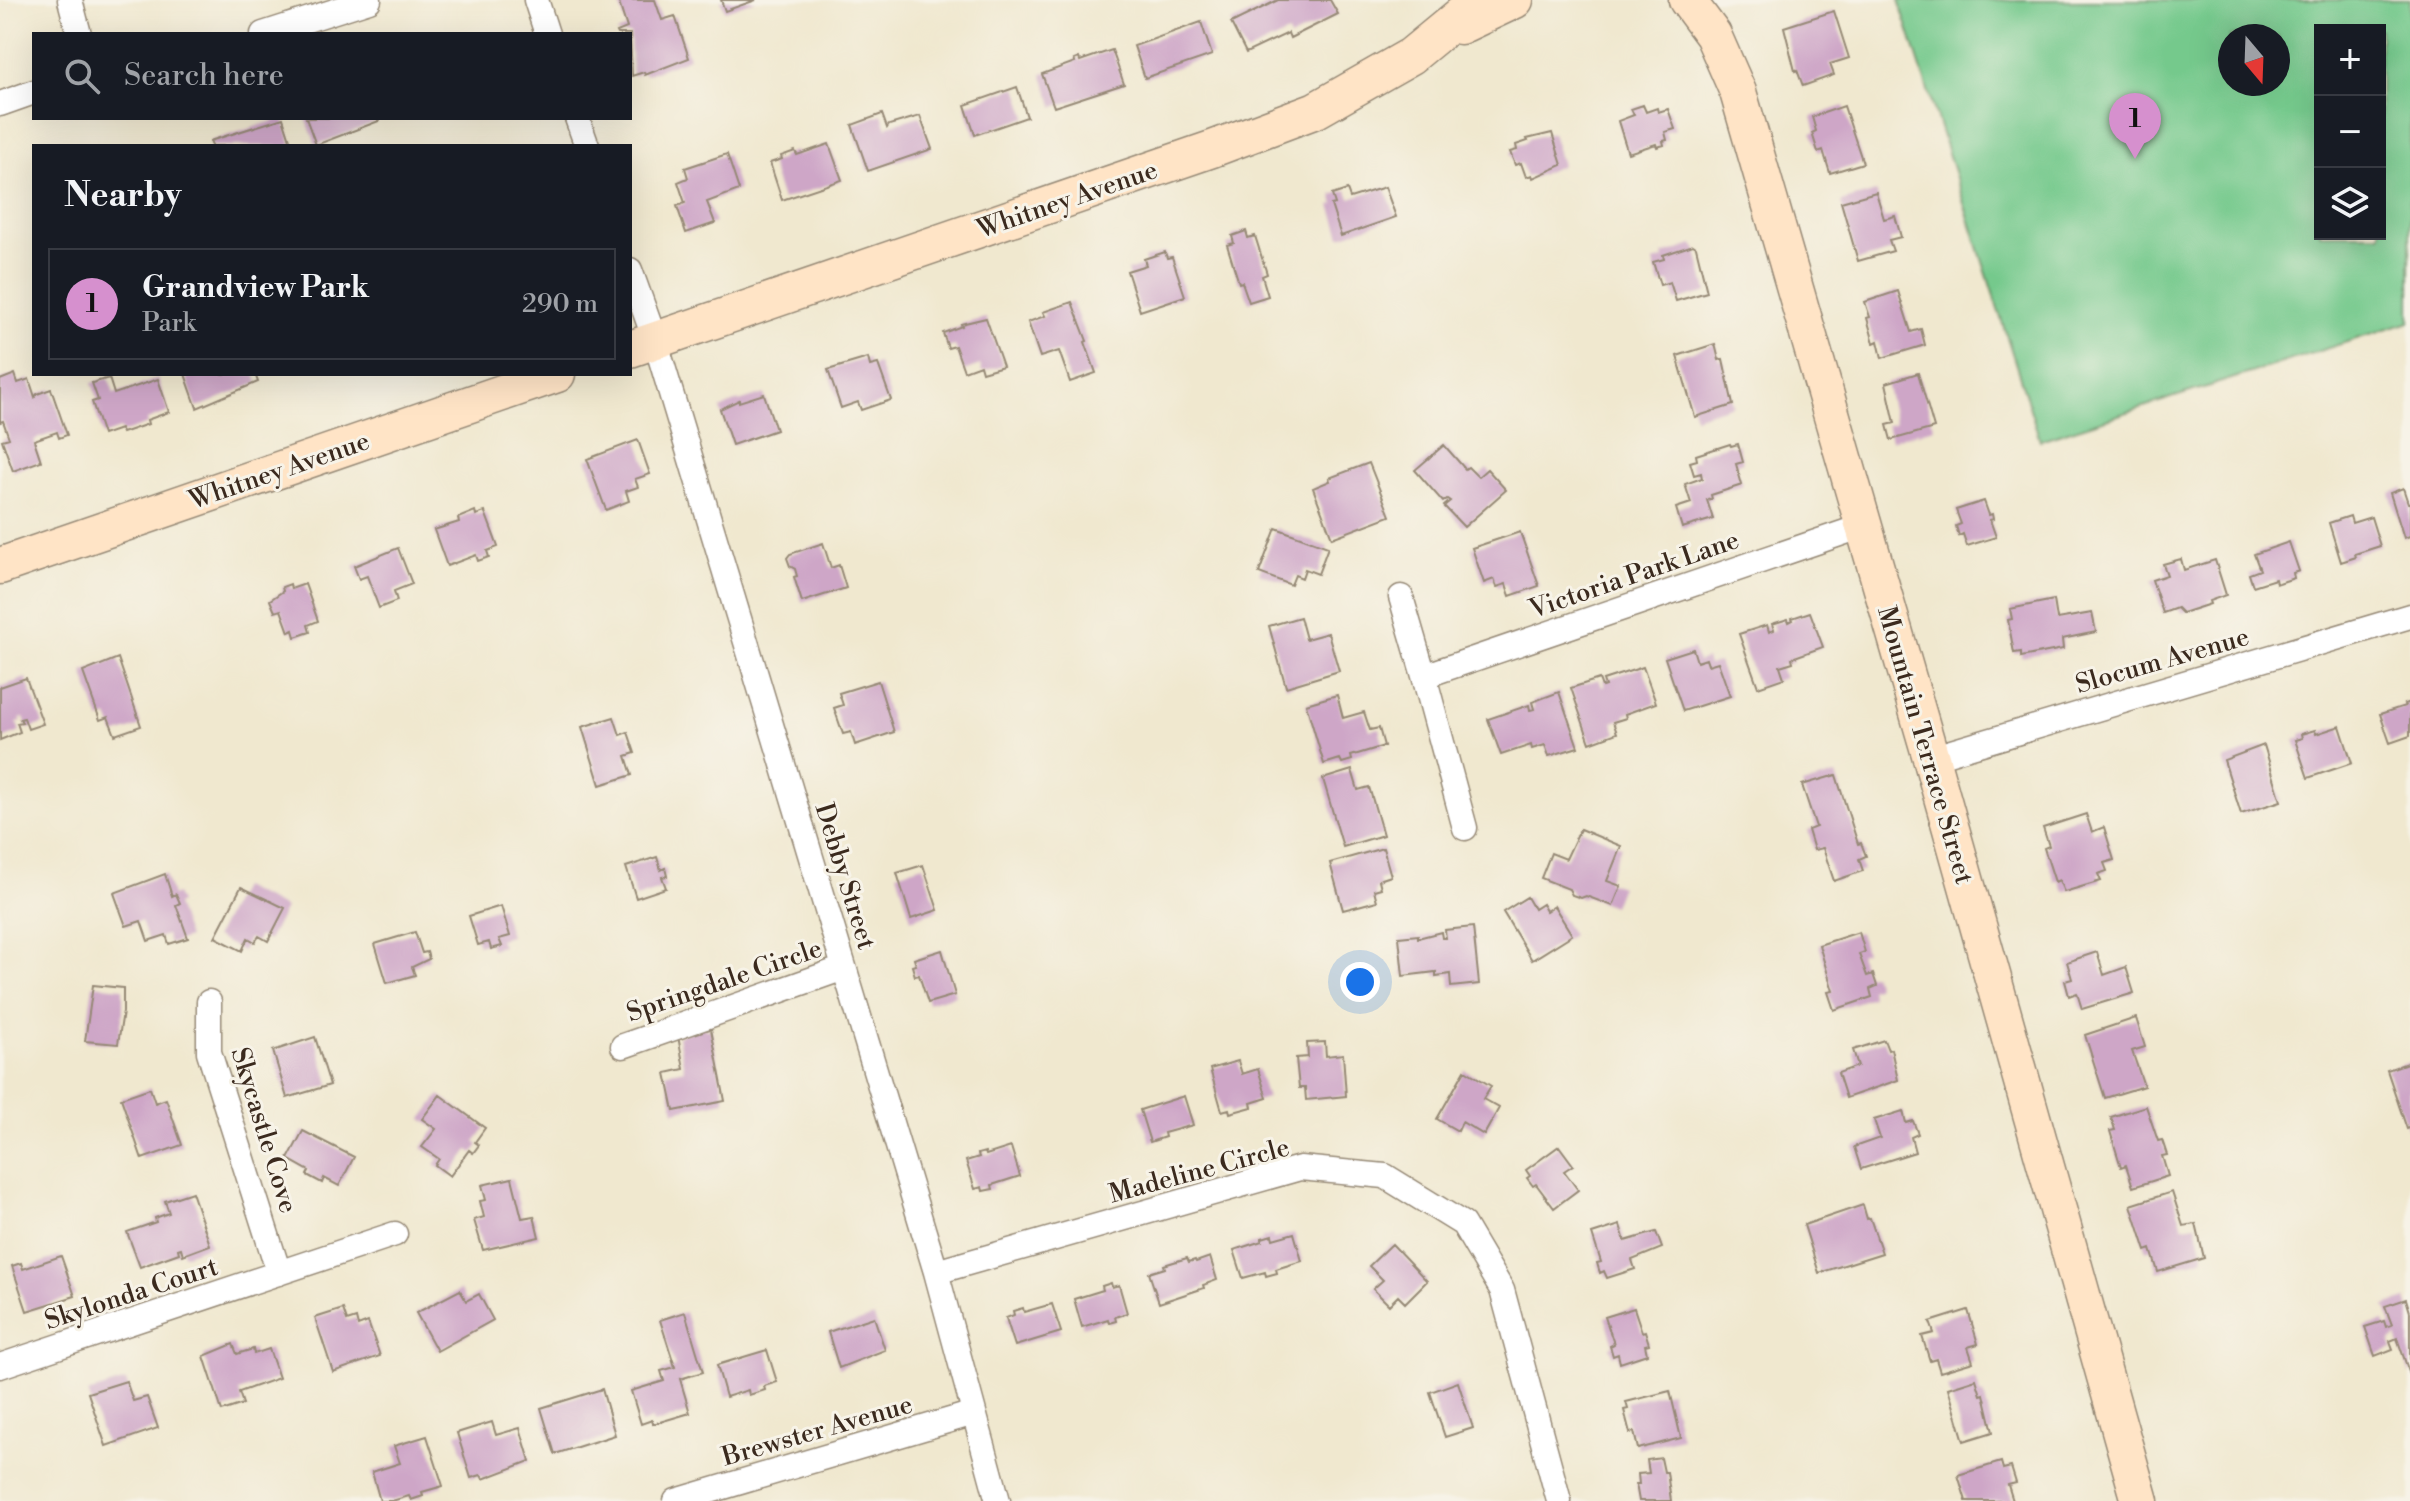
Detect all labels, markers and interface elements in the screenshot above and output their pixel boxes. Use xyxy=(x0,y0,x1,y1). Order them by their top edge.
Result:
north arrow xyxy=(2218,24,2290,96)
map controls xyxy=(2314,24,2386,240)
button: + xyxy=(2314,24,2386,96)
search box xyxy=(32,32,632,120)
icon: search xyxy=(60,54,104,98)
text: Search here xyxy=(124,57,284,95)
pin: 1 xyxy=(2109,93,2161,159)
button: − xyxy=(2314,96,2386,168)
street label: Whitney Avenue xyxy=(972,154,1162,246)
button: layers xyxy=(2314,168,2386,240)
text: Nearby xyxy=(64,175,182,217)
text: Grandview Park xyxy=(142,269,369,307)
text: 1 xyxy=(86,288,98,320)
text: 290 m xyxy=(522,288,598,320)
text: Park xyxy=(142,307,196,339)
street label: Whitney Avenue xyxy=(184,425,374,517)
street label: Victoria Park Lane xyxy=(1524,524,1743,626)
street label: Mountain Terrace Street xyxy=(1870,603,1980,888)
street label: Slocum Avenue xyxy=(2072,621,2253,701)
street label: Debby Street xyxy=(808,799,882,953)
street label: Springdale Circle xyxy=(622,933,826,1029)
your location xyxy=(1340,962,1380,1002)
street label: Skycastle Cove xyxy=(224,1044,304,1217)
street label: Madeline Circle xyxy=(1106,1132,1293,1210)
street label: Skylonda Court xyxy=(41,1251,222,1337)
street label: Brewster Avenue xyxy=(717,1388,916,1474)

